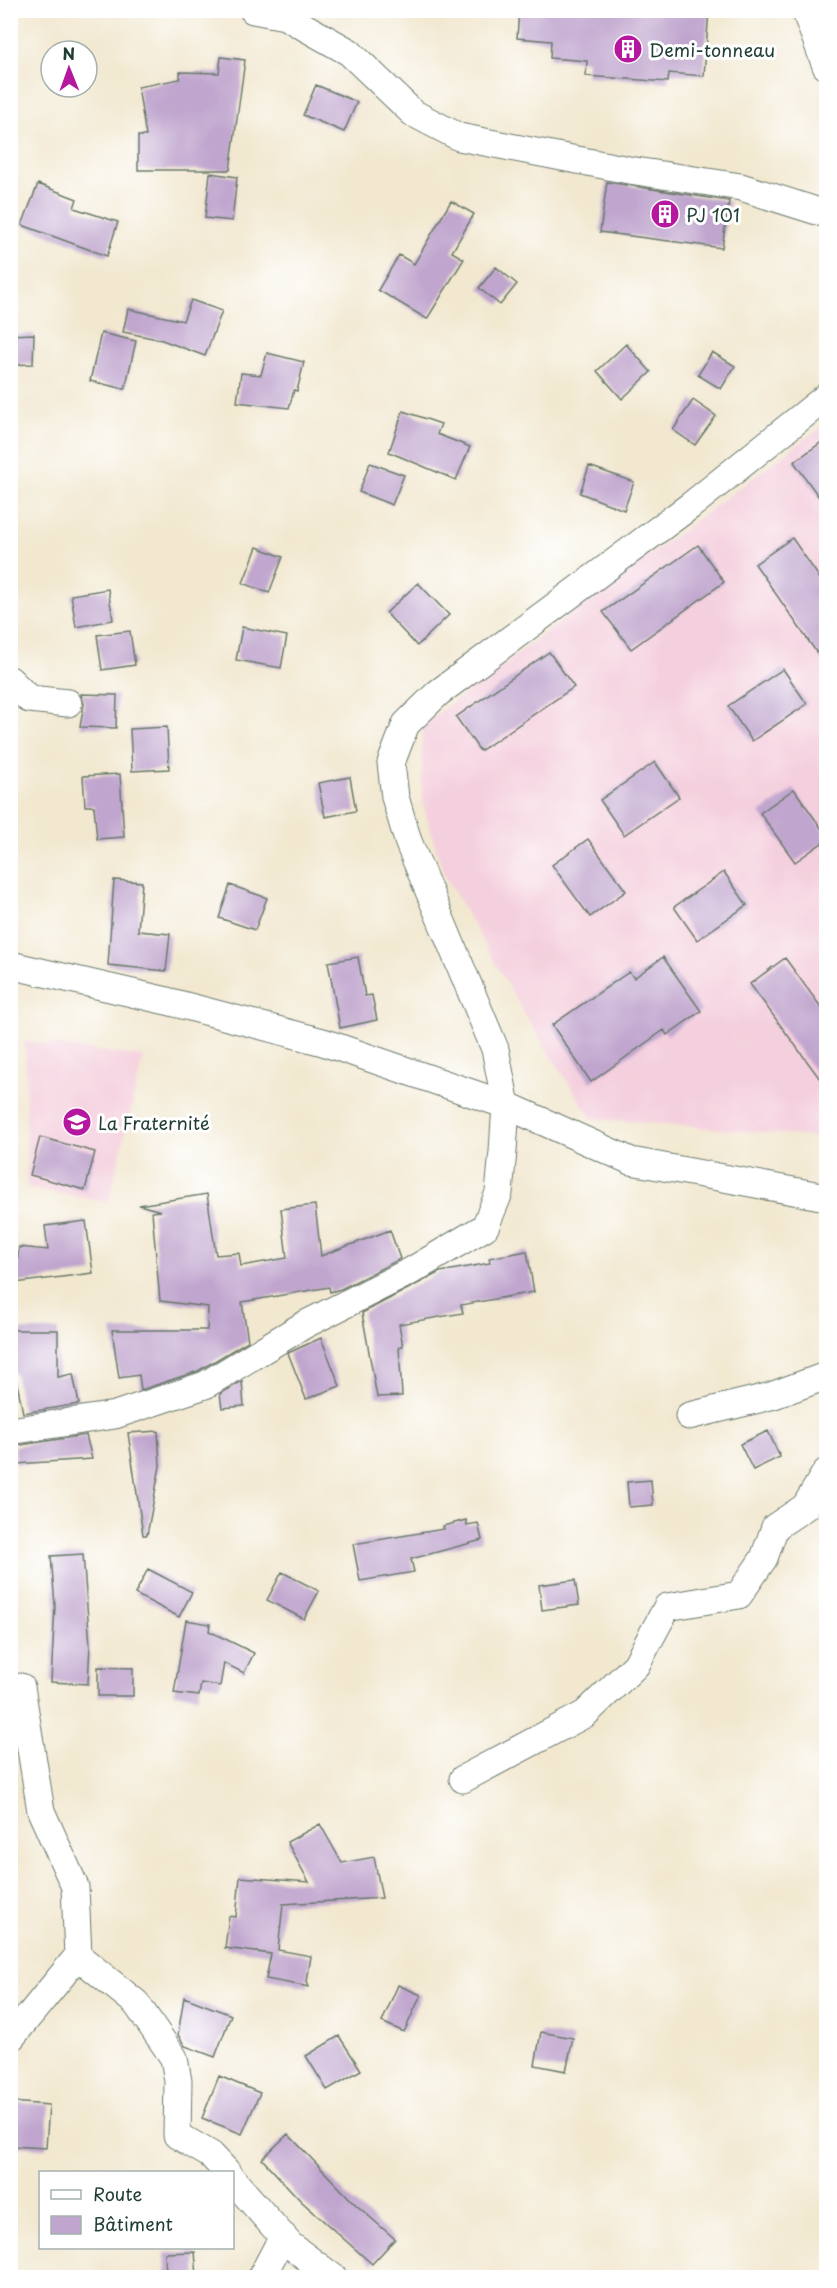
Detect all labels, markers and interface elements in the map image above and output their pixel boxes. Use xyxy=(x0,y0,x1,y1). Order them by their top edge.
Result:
building icon: Demi-tonneau xyxy=(612,33,644,65)
place label: Demi-tonneau xyxy=(649,36,775,63)
north arrow xyxy=(39,39,99,99)
text: N xyxy=(62,41,75,65)
building icon: PJ 101 xyxy=(649,198,681,230)
place label: PJ 101 xyxy=(686,201,740,228)
school or university icon: La Fraternité xyxy=(61,1106,93,1138)
place label: La Fraternité xyxy=(98,1109,210,1136)
legend xyxy=(39,2171,234,2249)
text: Route xyxy=(93,2180,143,2207)
text: Bâtiment xyxy=(93,2210,173,2237)

